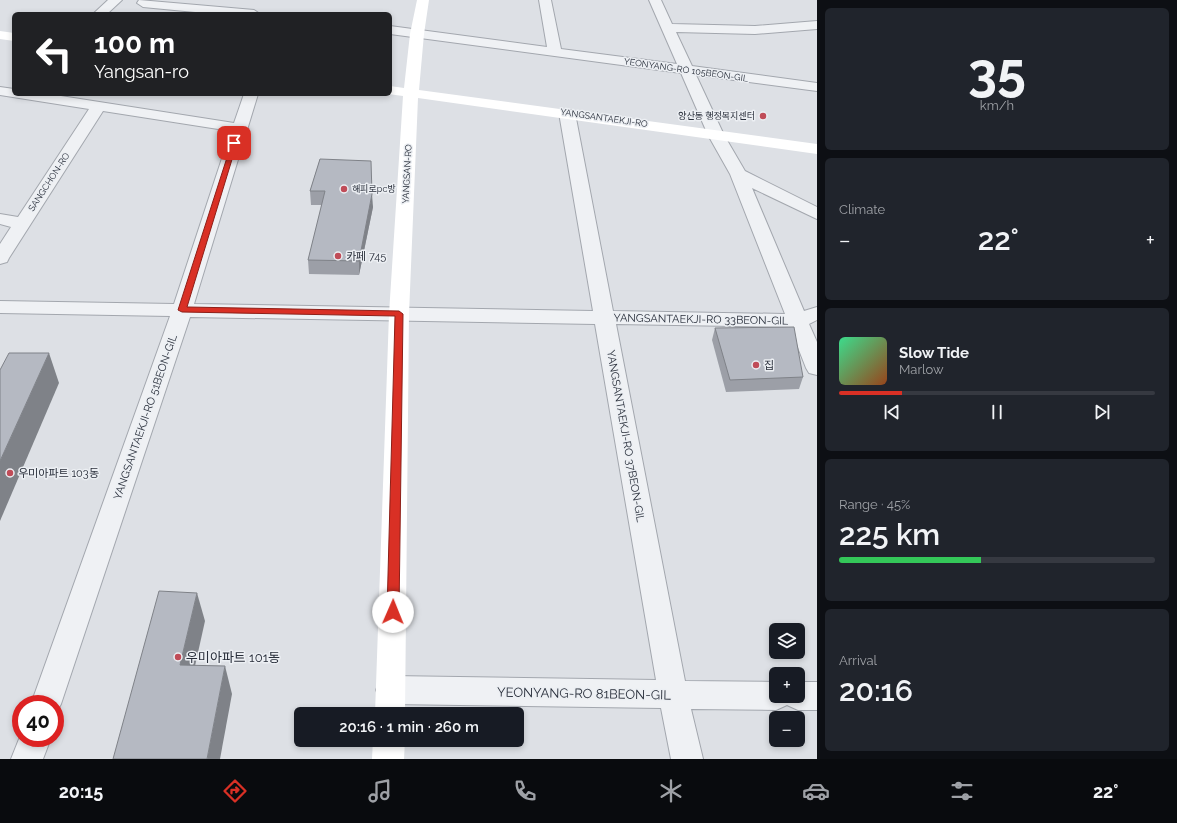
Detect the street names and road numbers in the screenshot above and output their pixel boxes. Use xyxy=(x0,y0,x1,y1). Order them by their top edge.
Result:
street label: YEONYANG-RO 105BEON-GIL xyxy=(623,56,749,84)
street label: YANGSANTAEKJI-RO xyxy=(560,107,649,129)
street label: YANGSAN-RO xyxy=(400,144,414,204)
street label: SANGCHON-RO xyxy=(26,151,72,213)
street label: YANGSANTAEKJI-RO 33BEON-GIL xyxy=(614,311,789,328)
street label: YANGSANTAEKJI-RO 51BEON-GIL xyxy=(111,332,180,501)
street label: YANGSANTAEKJI-RO 37BEON-GIL xyxy=(604,349,647,524)
street label: YEONYANG-RO 81BEON-GIL xyxy=(497,684,671,703)

